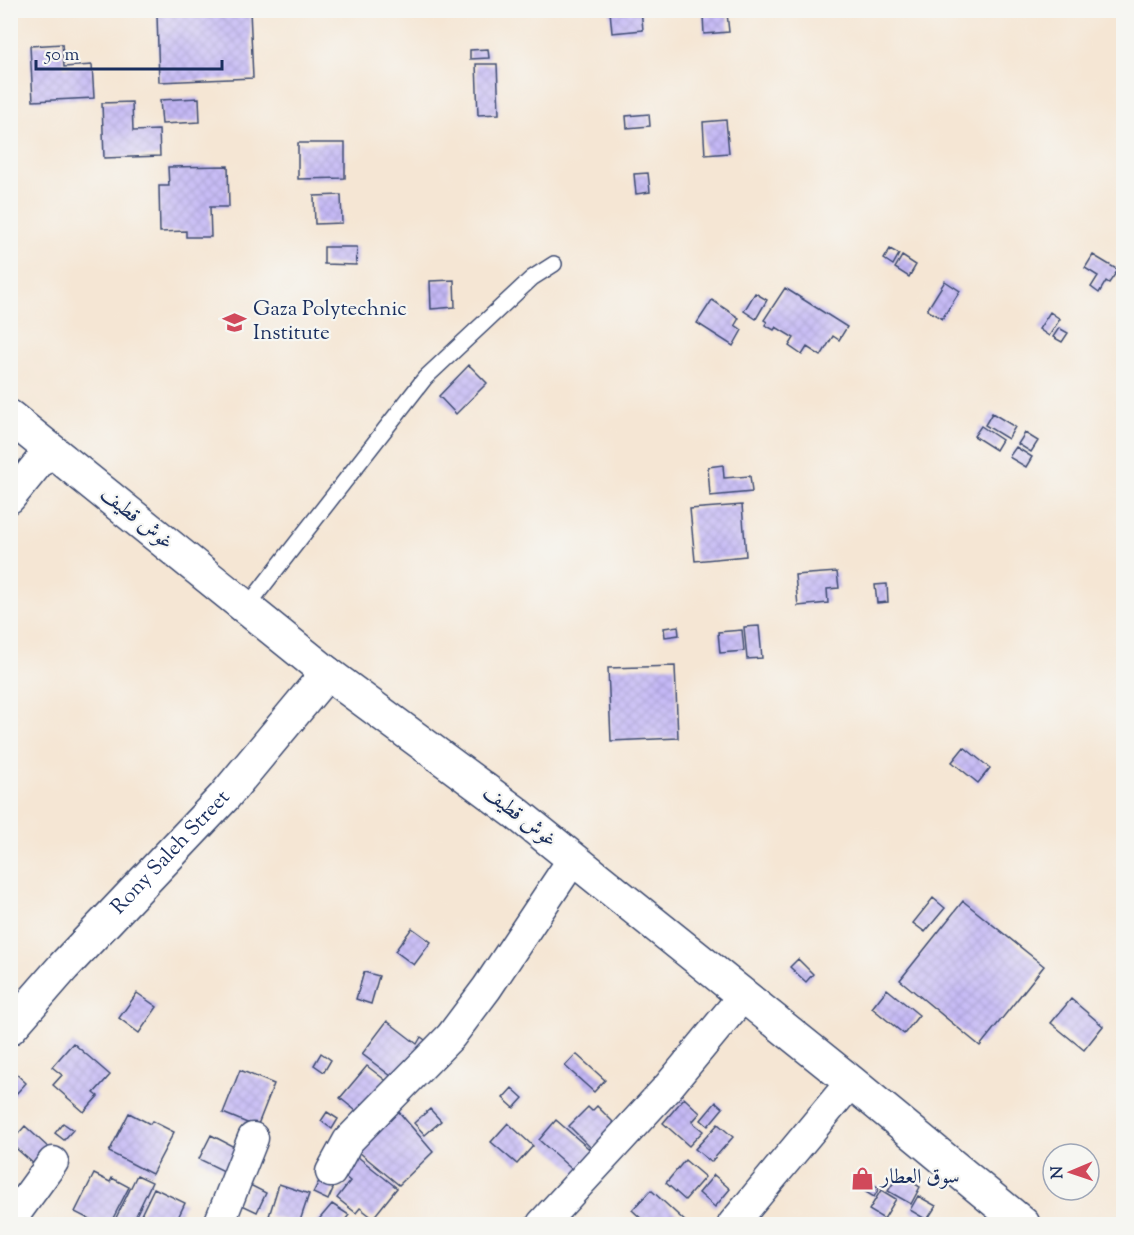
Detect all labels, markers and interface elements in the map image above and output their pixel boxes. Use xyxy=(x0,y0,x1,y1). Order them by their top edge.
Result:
scale bar xyxy=(36,33,222,71)
text: 50 m xyxy=(44,43,80,69)
place label: Gaza Polytechnic Institute xyxy=(253,295,407,349)
school or university icon: Gaza Polytechnic Institute xyxy=(222,309,248,335)
street label: غوش قطيف xyxy=(93,480,179,558)
street label: غوش قطيف xyxy=(476,779,562,855)
street label: Rony Saleh Street xyxy=(105,785,238,922)
north arrow xyxy=(1041,1142,1101,1202)
place label: سوق العطار xyxy=(879,1163,960,1193)
shop icon: سوق العطار xyxy=(850,1165,876,1191)
text: N xyxy=(1047,1165,1070,1179)

